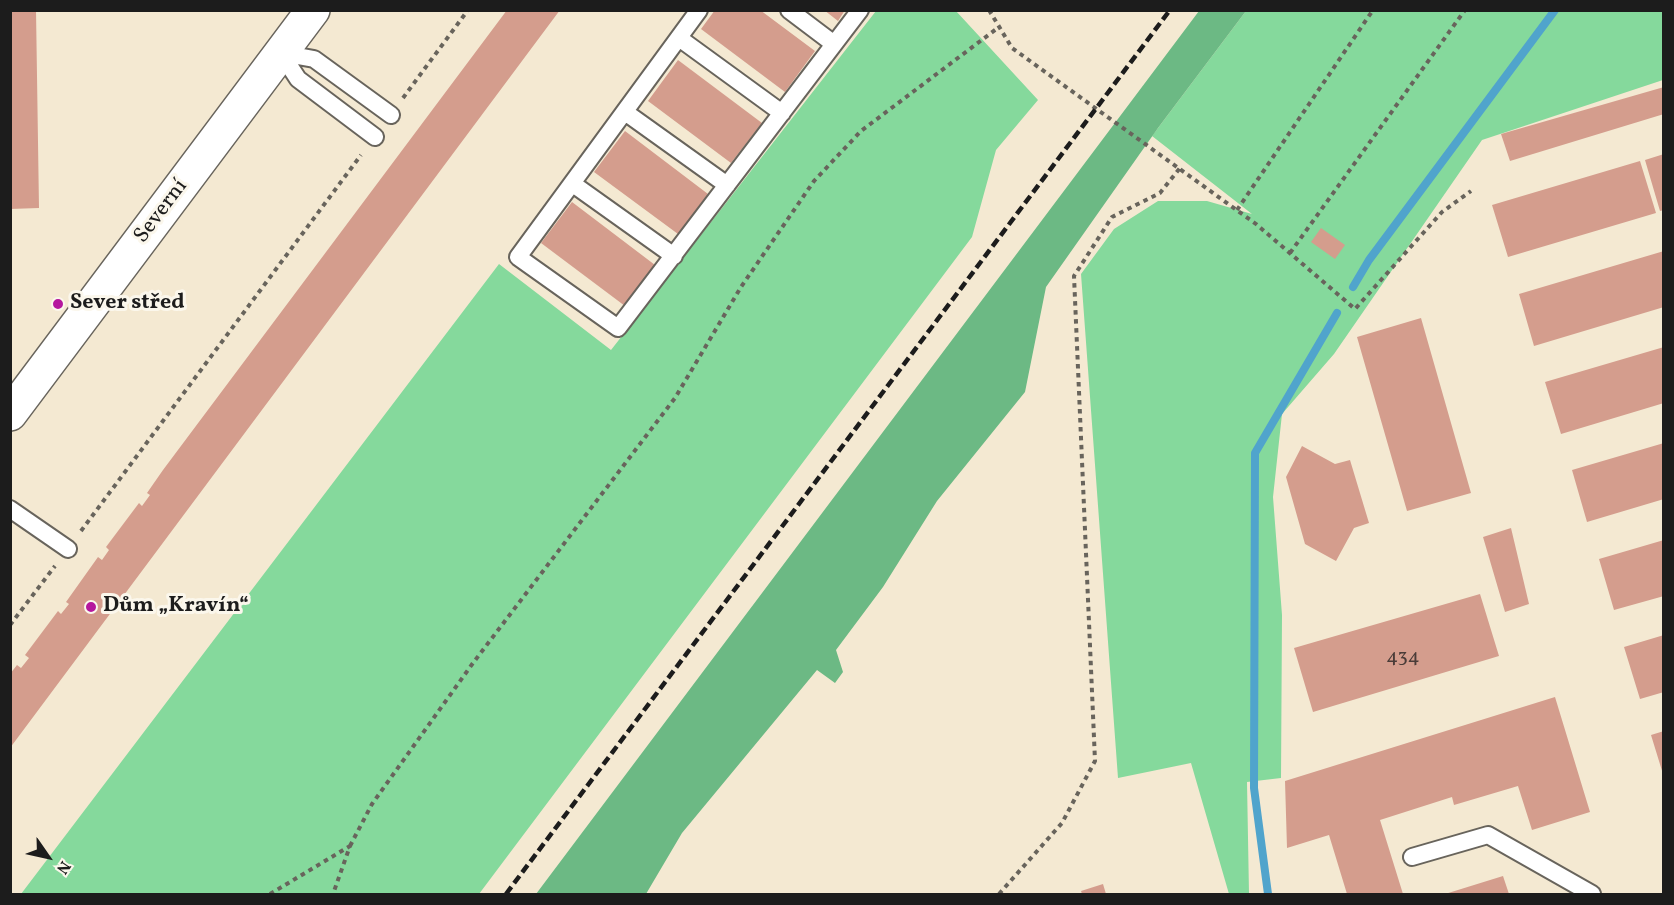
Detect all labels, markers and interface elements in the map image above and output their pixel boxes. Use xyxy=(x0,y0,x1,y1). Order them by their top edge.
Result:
street label: Severní xyxy=(129,175,195,249)
place label: Sever střed xyxy=(70,291,185,317)
marker: Sever střed xyxy=(51,297,65,311)
place label: Dům „Kravín“ xyxy=(103,594,249,620)
marker: Dům „Kravín“ xyxy=(84,600,98,614)
house number: 434 xyxy=(1386,646,1420,670)
north arrow xyxy=(18,827,78,887)
text: N xyxy=(51,856,75,878)

